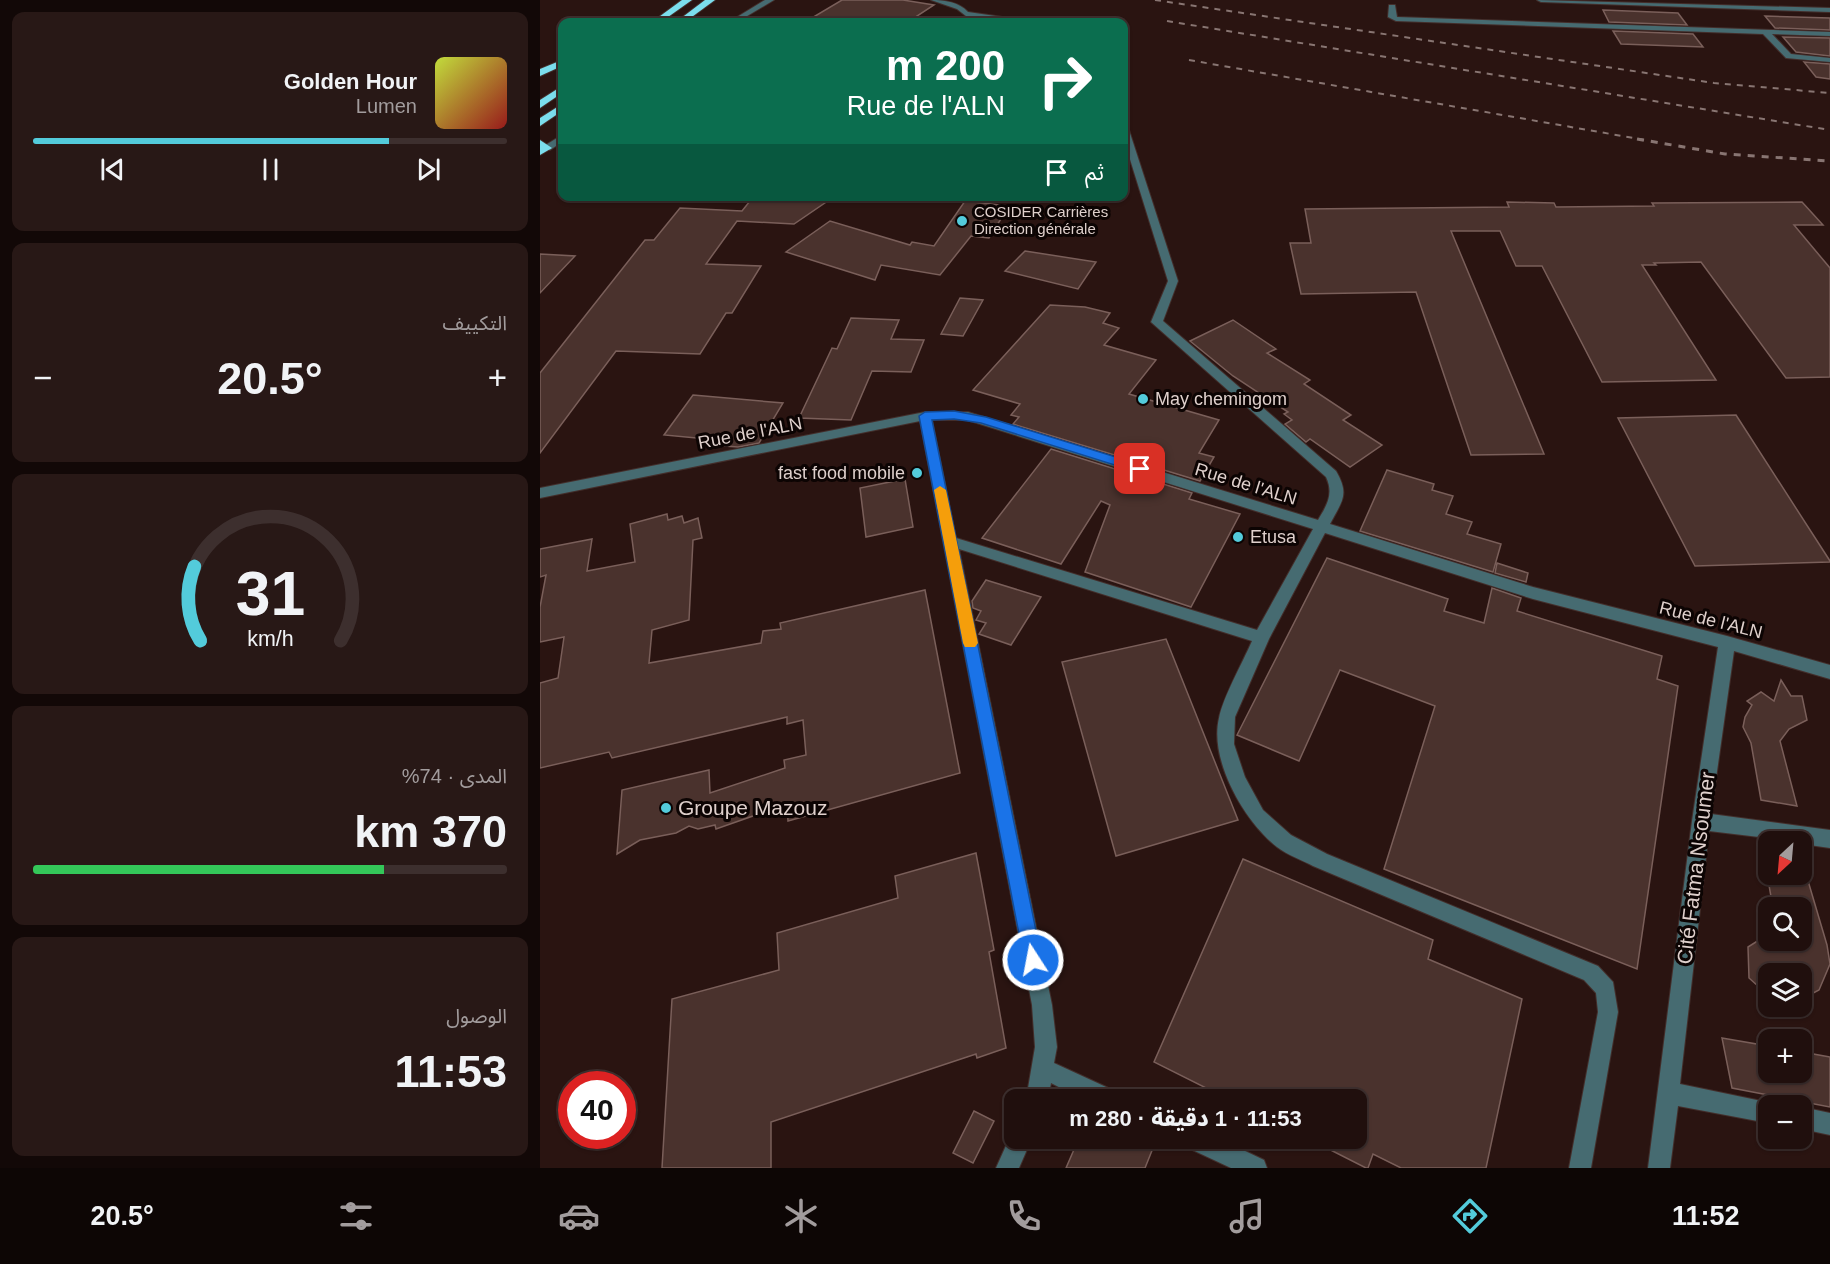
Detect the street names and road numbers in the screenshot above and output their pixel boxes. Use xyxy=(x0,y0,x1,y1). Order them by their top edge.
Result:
street label: Rue de l'ALN xyxy=(696,413,804,453)
street label: Rue de l'ALN xyxy=(1193,459,1299,509)
street label: Rue de l'ALN xyxy=(1657,598,1765,642)
street label: Cité Fatma Nsoumer xyxy=(1672,770,1719,965)

